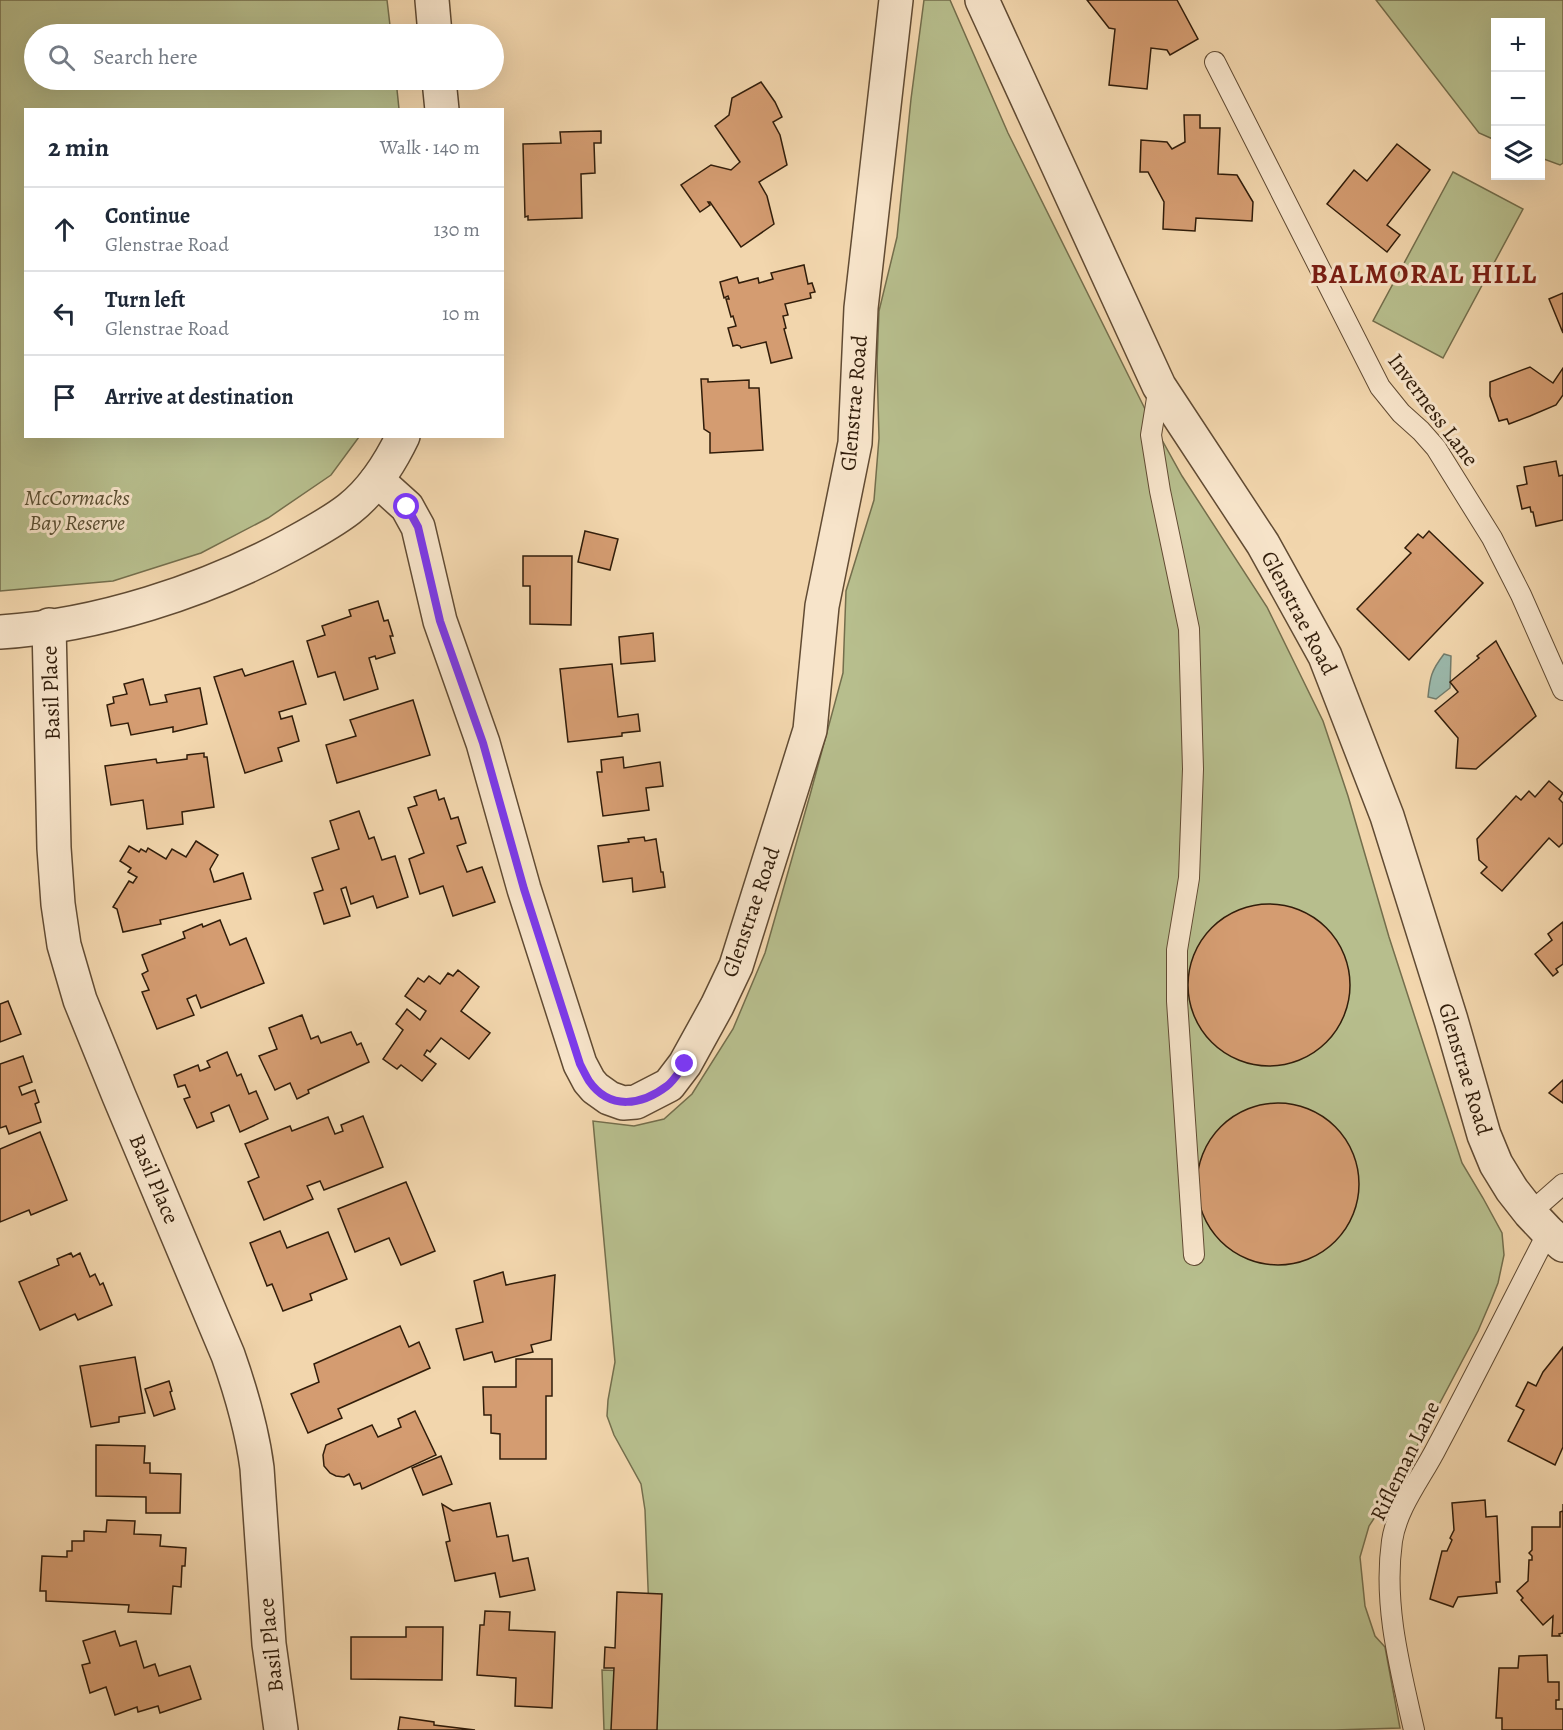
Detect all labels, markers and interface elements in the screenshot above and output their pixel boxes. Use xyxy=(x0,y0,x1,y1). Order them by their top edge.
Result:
map controls xyxy=(1491,18,1545,180)
button: + xyxy=(1491,18,1545,72)
search box xyxy=(24,24,504,90)
icon: search xyxy=(45,41,78,74)
text: Search here xyxy=(93,42,198,72)
button: − xyxy=(1491,72,1545,126)
button: layers xyxy=(1491,126,1545,180)
text: 2 min xyxy=(48,130,109,165)
text: Walk · 140 m xyxy=(380,134,480,161)
text: Continue xyxy=(105,201,190,231)
icon: ahead xyxy=(48,213,81,246)
text: 130 m xyxy=(434,216,480,243)
text: Glenstrae Road xyxy=(105,231,229,258)
district label: BALMORAL HILL xyxy=(1310,255,1538,293)
text: Turn left xyxy=(105,285,185,315)
icon: left xyxy=(48,297,81,330)
text: 10 m xyxy=(442,300,480,327)
text: Glenstrae Road xyxy=(105,315,229,342)
street label: Glenstrae Road xyxy=(833,334,875,472)
street label: Inverness Lane xyxy=(1381,347,1485,473)
icon: arrive xyxy=(48,381,81,414)
text: Arrive at destination xyxy=(105,382,294,412)
park label: McCormacks Bay Reserve xyxy=(24,483,130,538)
route start xyxy=(393,493,419,519)
street label: Glenstrae Road xyxy=(1254,546,1344,680)
street label: Basil Place xyxy=(34,645,68,741)
street label: Glenstrae Road xyxy=(715,842,787,981)
street label: Glenstrae Road xyxy=(1431,999,1499,1139)
route end xyxy=(671,1050,697,1076)
street label: Basil Place xyxy=(122,1130,186,1228)
street label: Rifleman Lane xyxy=(1363,1396,1447,1526)
street label: Basil Place xyxy=(251,1596,291,1694)

